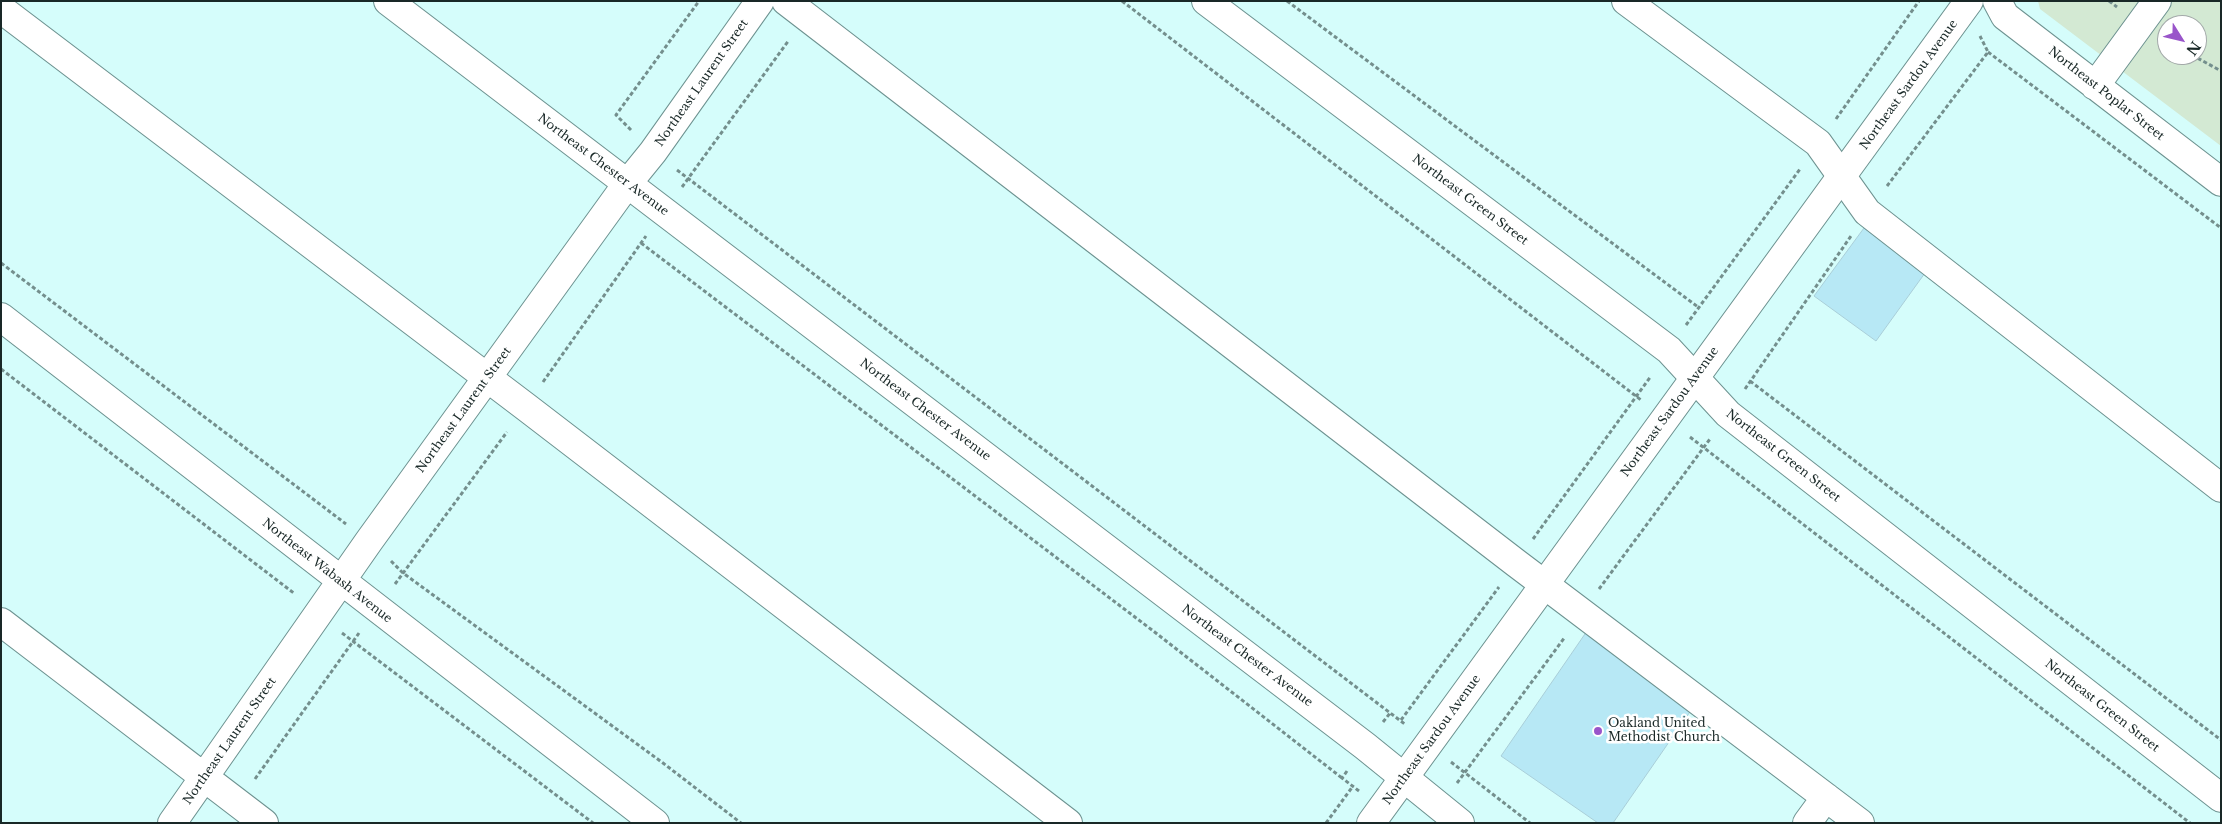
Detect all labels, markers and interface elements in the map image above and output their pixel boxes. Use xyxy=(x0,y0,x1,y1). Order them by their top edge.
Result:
north arrow xyxy=(2157,15,2207,65)
street label: Northeast Laurent Street xyxy=(653,17,751,149)
street label: Northeast Sardou Avenue xyxy=(1857,17,1961,153)
text: N xyxy=(2182,38,2204,59)
street label: Northeast Poplar Street xyxy=(2045,44,2167,144)
street label: Northeast Chester Avenue xyxy=(535,111,671,219)
street label: Northeast Green Street xyxy=(1409,152,1531,248)
street label: Northeast Laurent Street xyxy=(414,344,514,476)
street label: Northeast Sardou Avenue xyxy=(1618,344,1722,480)
street label: Northeast Chester Avenue xyxy=(857,356,993,464)
street label: Northeast Green Street xyxy=(1723,407,1843,505)
street label: Northeast Wabash Avenue xyxy=(259,516,395,626)
street label: Northeast Chester Avenue xyxy=(1179,602,1315,710)
street label: Northeast Green Street xyxy=(2042,657,2162,755)
street label: Northeast Sardou Avenue xyxy=(1380,672,1484,808)
street label: Northeast Laurent Street xyxy=(181,675,279,807)
place label: Oakland United Methodist Church xyxy=(1608,717,1720,745)
marker: Oakland United Methodist Church xyxy=(1592,725,1604,737)

